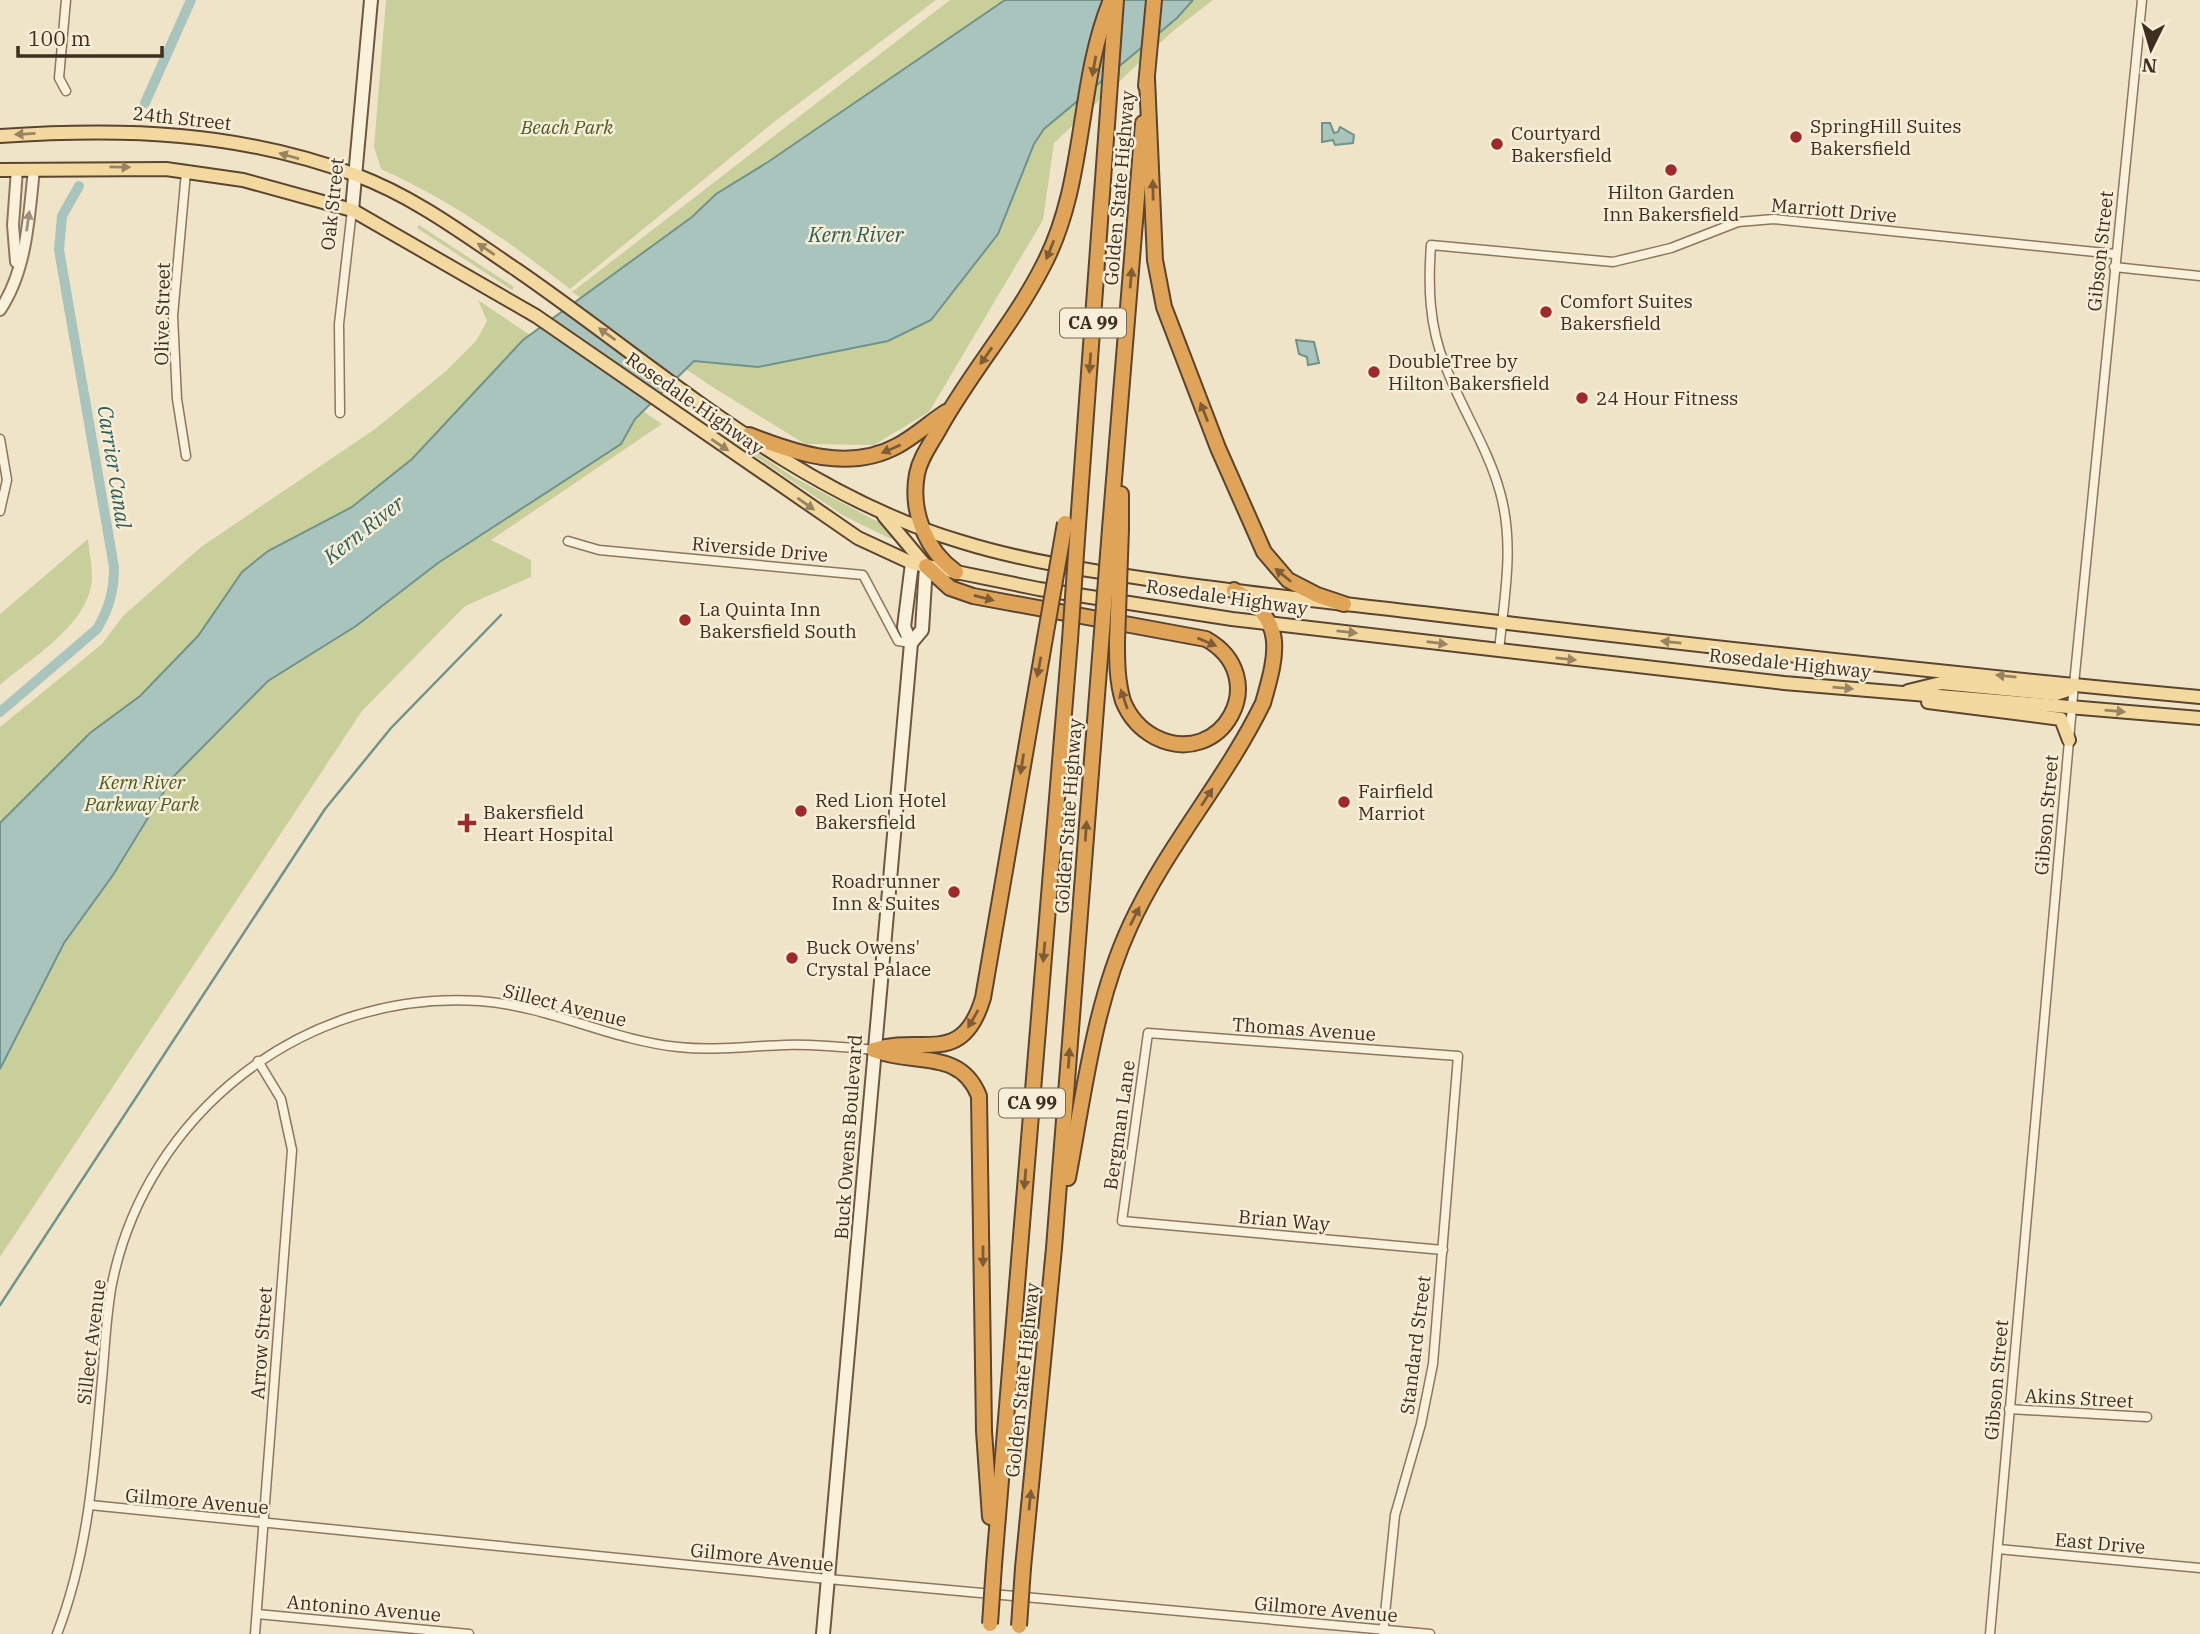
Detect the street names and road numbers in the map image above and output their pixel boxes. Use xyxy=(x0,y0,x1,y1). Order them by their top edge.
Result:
street label: Golden State Highway xyxy=(1099,89,1140,287)
street label: 24th Street xyxy=(131,101,233,135)
street label: Oak Street xyxy=(315,156,349,251)
street label: Gibson Street xyxy=(2082,189,2118,312)
street label: Marriott Drive xyxy=(1770,193,1898,227)
street label: Olive Street xyxy=(149,262,175,366)
road number: CA 99 xyxy=(1060,309,1126,338)
street label: Rosedale Highway xyxy=(621,346,769,460)
street label: Riverside Drive xyxy=(691,531,829,567)
street label: Rosedale Highway xyxy=(1145,574,1310,620)
street label: Rosedale Highway xyxy=(1708,643,1873,684)
street label: Golden State Highway xyxy=(1049,717,1087,914)
street label: Gibson Street xyxy=(2029,753,2063,876)
street label: Sillect Avenue xyxy=(501,978,629,1032)
street label: Thomas Avenue xyxy=(1231,1012,1377,1046)
street label: Buck Owens Boulevard xyxy=(829,1034,867,1240)
street label: Bergman Lane xyxy=(1098,1059,1140,1191)
road number: CA 99 xyxy=(999,1088,1065,1118)
street label: Brian Way xyxy=(1237,1204,1332,1236)
street label: Standard Street xyxy=(1395,1274,1435,1416)
street label: Sillect Avenue xyxy=(71,1278,111,1406)
street label: Golden State Highway xyxy=(1000,1281,1044,1479)
street label: Arrow Street xyxy=(245,1286,277,1400)
street label: Gibson Street xyxy=(1979,1318,2013,1441)
street label: Akins Street xyxy=(2024,1383,2134,1413)
street label: Gilmore Avenue xyxy=(124,1483,270,1519)
street label: East Drive xyxy=(2054,1527,2146,1559)
street label: Gilmore Avenue xyxy=(689,1538,835,1576)
street label: Antonino Avenue xyxy=(286,1589,442,1627)
street label: Gilmore Avenue xyxy=(1253,1591,1399,1627)

